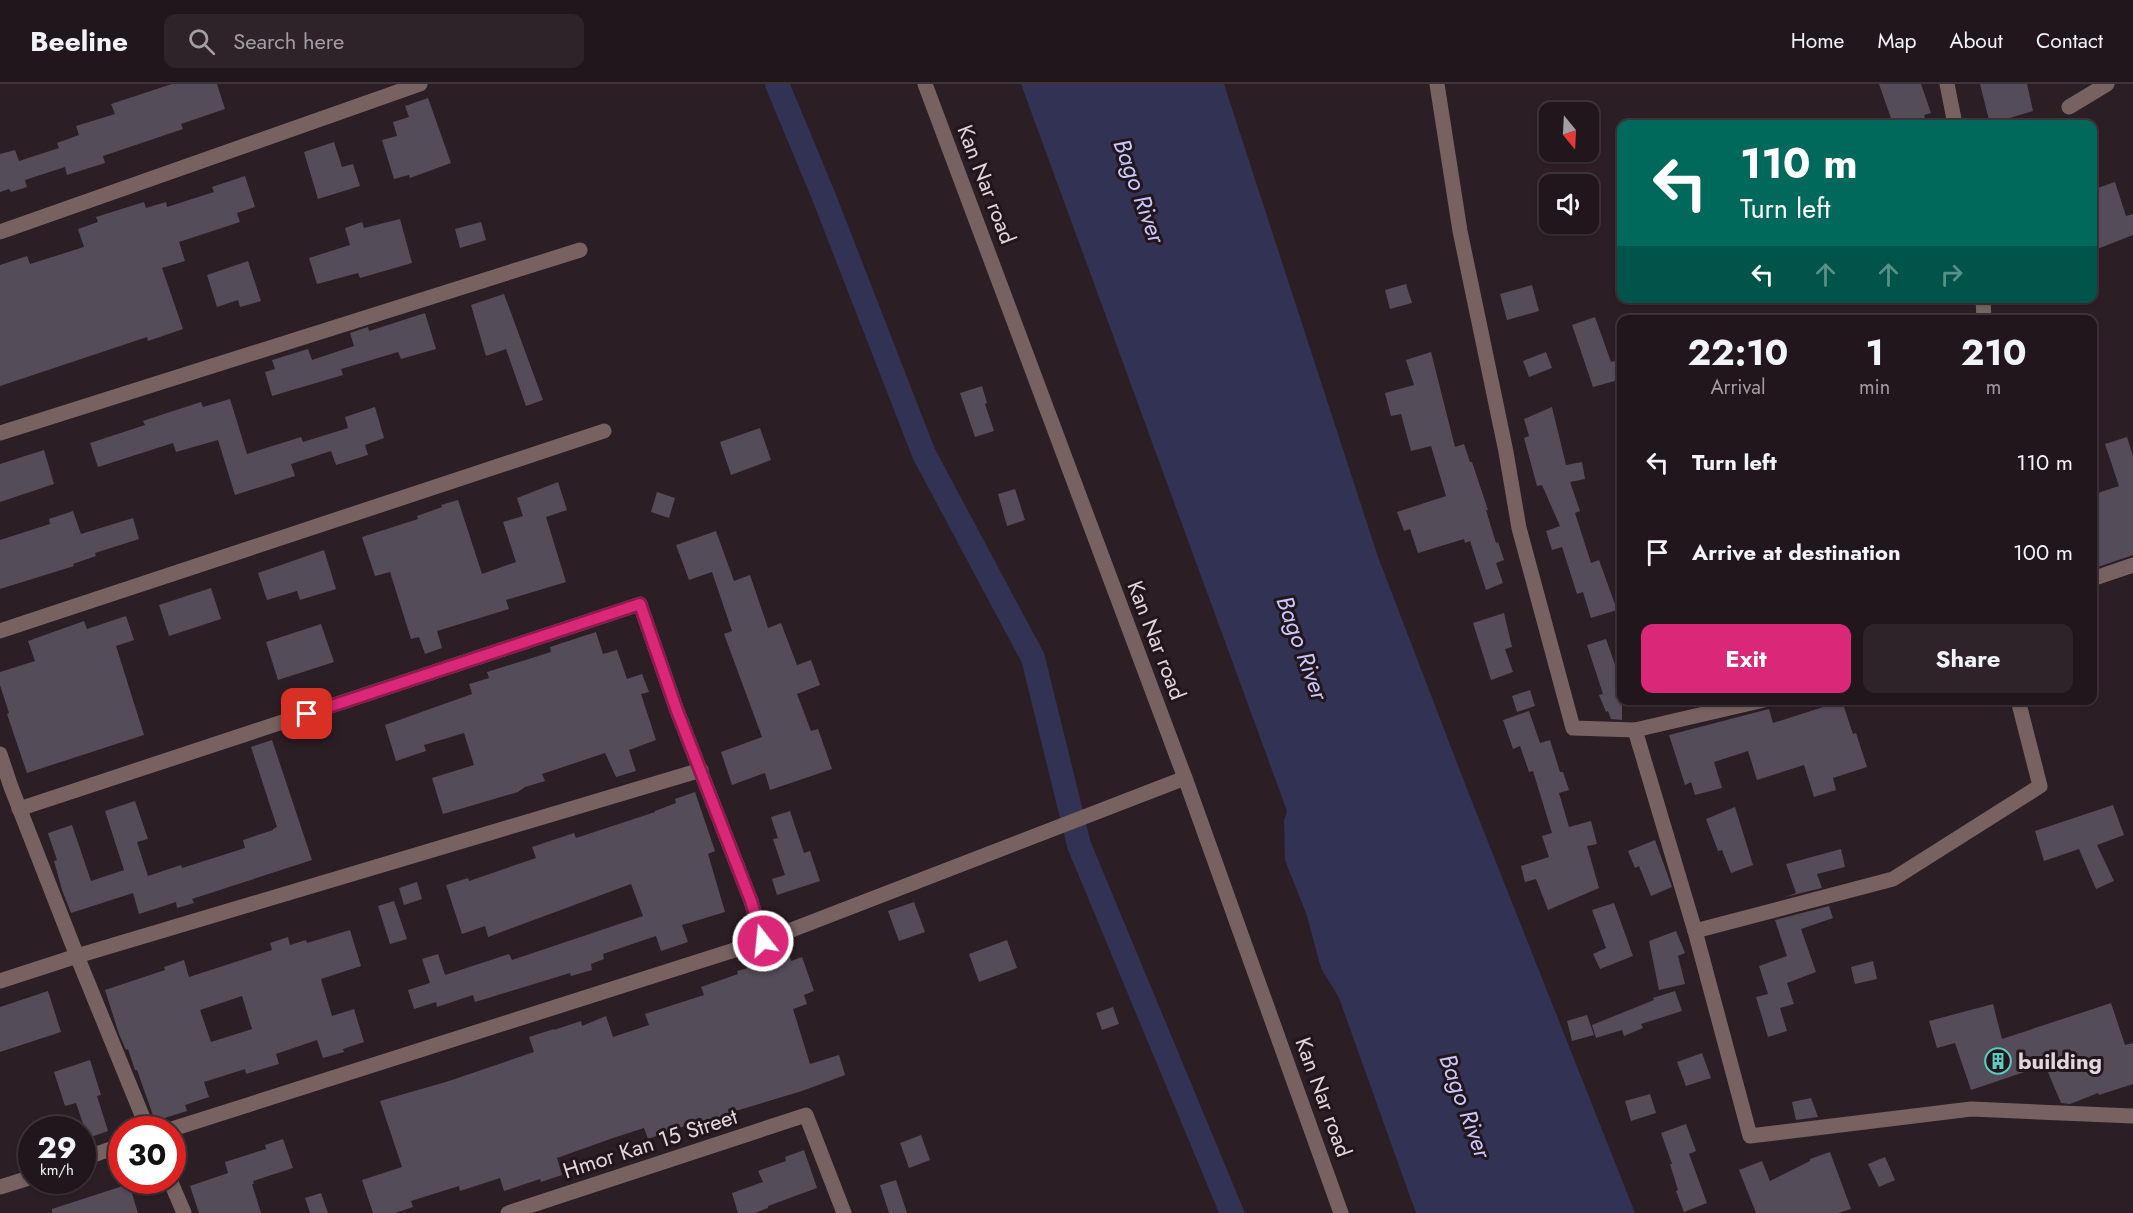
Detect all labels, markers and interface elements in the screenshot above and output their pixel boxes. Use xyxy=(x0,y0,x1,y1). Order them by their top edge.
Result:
search box xyxy=(164,14,584,68)
text: Beeline xyxy=(30,21,128,62)
icon: search xyxy=(185,25,218,58)
text: Search here xyxy=(233,25,344,57)
text: Home xyxy=(1791,26,1844,56)
text: Map xyxy=(1877,26,1917,56)
text: About xyxy=(1950,26,2003,56)
text: Contact xyxy=(2036,26,2103,56)
north arrow xyxy=(1539,102,1599,162)
map controls xyxy=(1539,102,1599,234)
street label: Kan Nar road xyxy=(950,120,1024,248)
text: 110 m xyxy=(1740,133,1858,194)
water label: Bago River xyxy=(1104,134,1175,250)
icon: left xyxy=(1641,144,1719,222)
button: sound xyxy=(1539,174,1599,234)
text: Turn left xyxy=(1740,189,1830,228)
icon: left xyxy=(1746,258,1779,291)
icon: ahead xyxy=(1809,258,1842,291)
icon: ahead xyxy=(1872,258,1905,291)
icon: right xyxy=(1935,258,1968,291)
text: 22:10 xyxy=(1687,326,1788,378)
text: 1 xyxy=(1865,326,1884,378)
text: 210 xyxy=(1961,326,2026,378)
text: Arrival xyxy=(1710,373,1766,402)
text: min xyxy=(1859,373,1890,402)
text: m xyxy=(1986,373,2001,402)
icon: left xyxy=(1641,446,1674,479)
text: Turn left xyxy=(1692,446,1777,478)
text: 110 m xyxy=(2016,446,2073,478)
icon: arrive xyxy=(1641,536,1674,569)
text: Arrive at destination xyxy=(1692,536,1901,568)
text: 100 m xyxy=(2013,536,2073,568)
street label: Kan Nar road xyxy=(1120,576,1194,704)
water label: Bago River xyxy=(1267,591,1338,707)
button: Exit xyxy=(1641,624,1851,693)
button: Share xyxy=(1863,624,2073,693)
pin xyxy=(281,688,332,739)
icon: arrive xyxy=(290,697,323,730)
position arrow xyxy=(731,909,795,973)
street label: Kan Nar road xyxy=(1288,1033,1360,1161)
place label: building xyxy=(2018,1045,2102,1077)
building icon: building xyxy=(1983,1046,2013,1076)
water label: Bago River xyxy=(1430,1049,1501,1165)
street label: Hmor Kan 15 Street xyxy=(559,1100,742,1186)
speed limit sign: 30 xyxy=(108,1116,186,1194)
text: 29 xyxy=(37,1126,77,1169)
text: km/h xyxy=(40,1159,74,1181)

